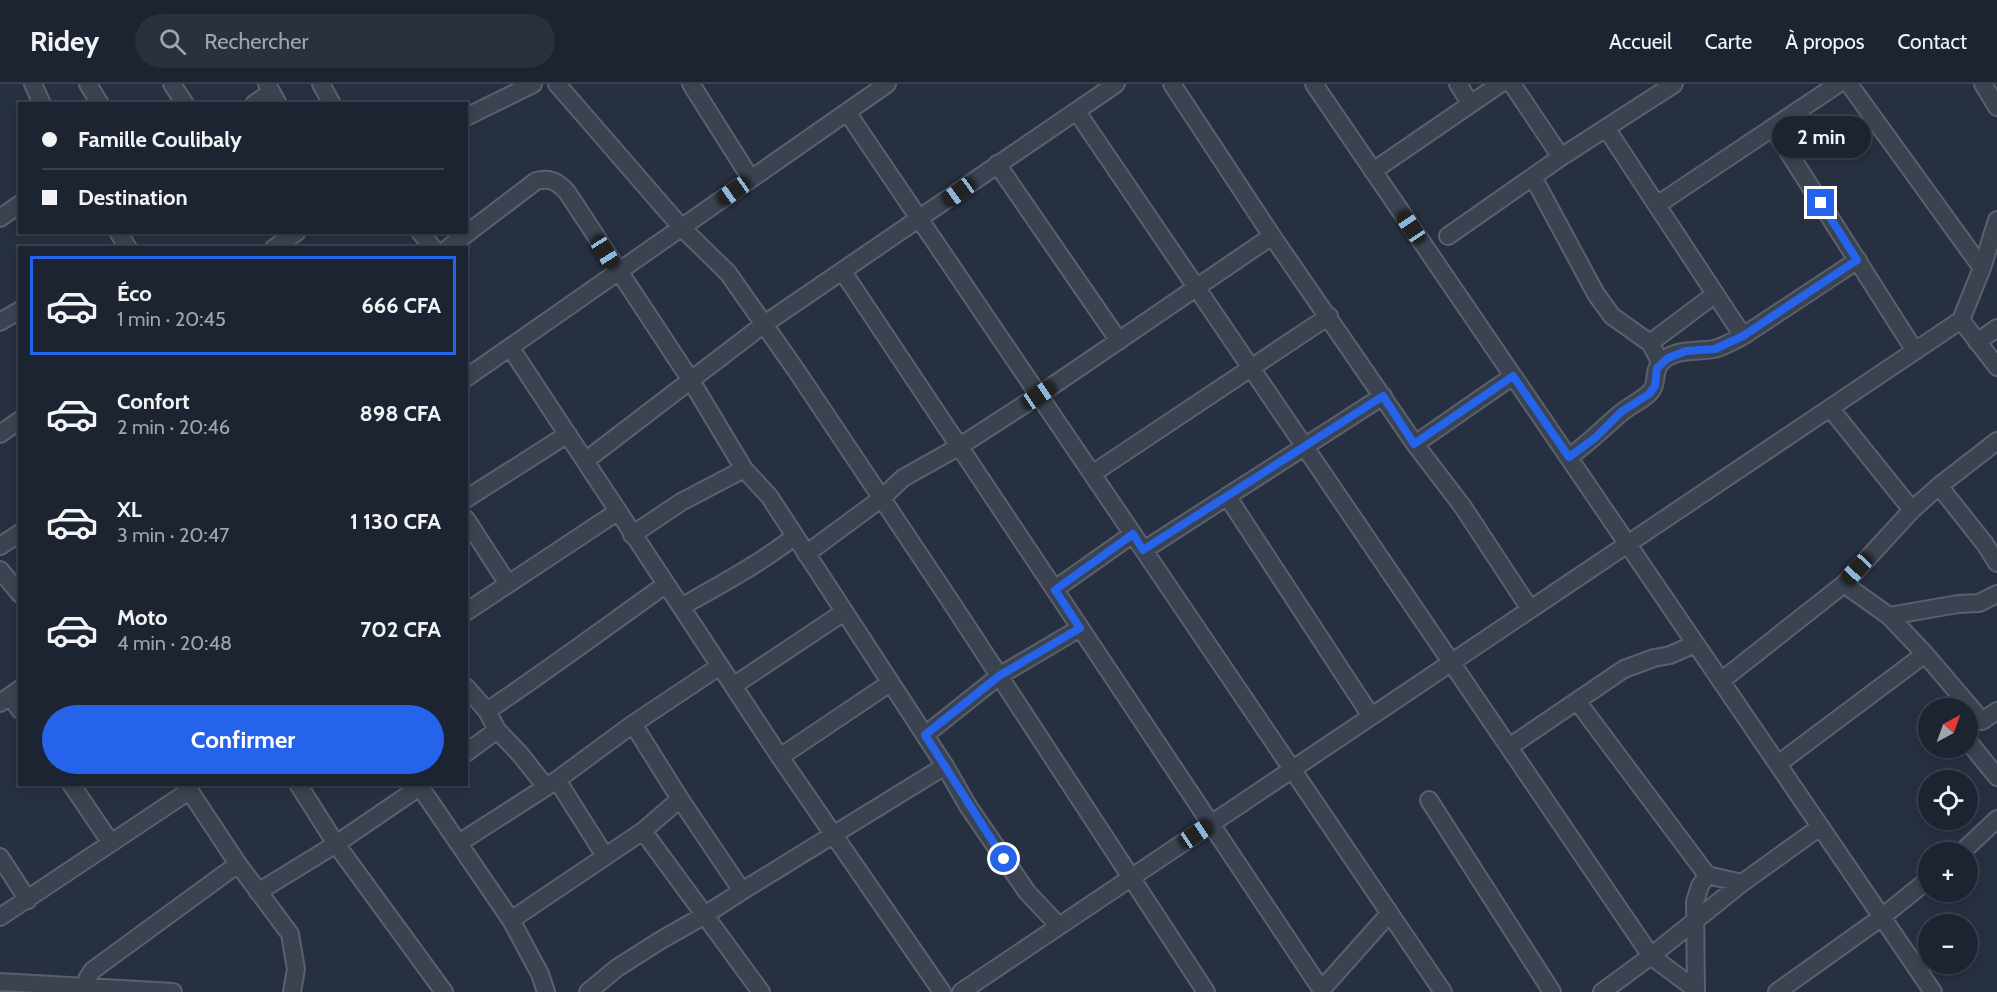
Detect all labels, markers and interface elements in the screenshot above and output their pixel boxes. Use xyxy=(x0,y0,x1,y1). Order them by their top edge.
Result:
search box xyxy=(135,14,555,68)
text: Ridey xyxy=(30,24,99,58)
icon: search xyxy=(156,25,189,58)
text: Rechercher xyxy=(204,28,308,55)
text: Accueil xyxy=(1609,29,1672,54)
text: Carte xyxy=(1705,29,1752,54)
text: À propos xyxy=(1785,29,1864,54)
text: Contact xyxy=(1897,29,1967,54)
callout: 2 min xyxy=(1772,116,1870,158)
text: 2 min xyxy=(1797,125,1846,149)
text: Famille Coulibaly xyxy=(78,126,242,153)
car xyxy=(714,173,754,209)
car xyxy=(939,174,979,210)
text: Destination xyxy=(78,184,188,211)
route end xyxy=(1807,189,1834,216)
car xyxy=(1393,207,1429,247)
car xyxy=(588,232,622,272)
icon: car xyxy=(45,279,99,333)
text: Éco xyxy=(117,280,152,307)
text: 666 CFA xyxy=(361,292,441,319)
text: 1 min · 20:45 xyxy=(117,307,226,331)
car xyxy=(1019,377,1059,413)
icon: car xyxy=(45,387,99,441)
text: Confort xyxy=(117,388,190,415)
text: 898 CFA xyxy=(360,400,441,427)
text: 2 min · 20:46 xyxy=(117,415,230,439)
icon: car xyxy=(45,495,99,549)
text: XL xyxy=(117,496,142,523)
text: 1 130 CFA xyxy=(350,508,441,535)
text: 3 min · 20:47 xyxy=(117,523,229,547)
car xyxy=(1838,550,1876,588)
icon: car xyxy=(45,603,99,657)
text: Moto xyxy=(117,604,168,631)
text: 702 CFA xyxy=(360,616,441,643)
text: 4 min · 20:48 xyxy=(117,631,232,655)
north arrow xyxy=(1918,698,1978,758)
map controls xyxy=(1918,698,1978,974)
button: Confirmer xyxy=(42,705,444,774)
button: locate xyxy=(1918,770,1978,830)
car xyxy=(1176,816,1216,852)
button: + xyxy=(1918,842,1978,902)
route start xyxy=(990,845,1017,872)
button: − xyxy=(1918,914,1978,974)

